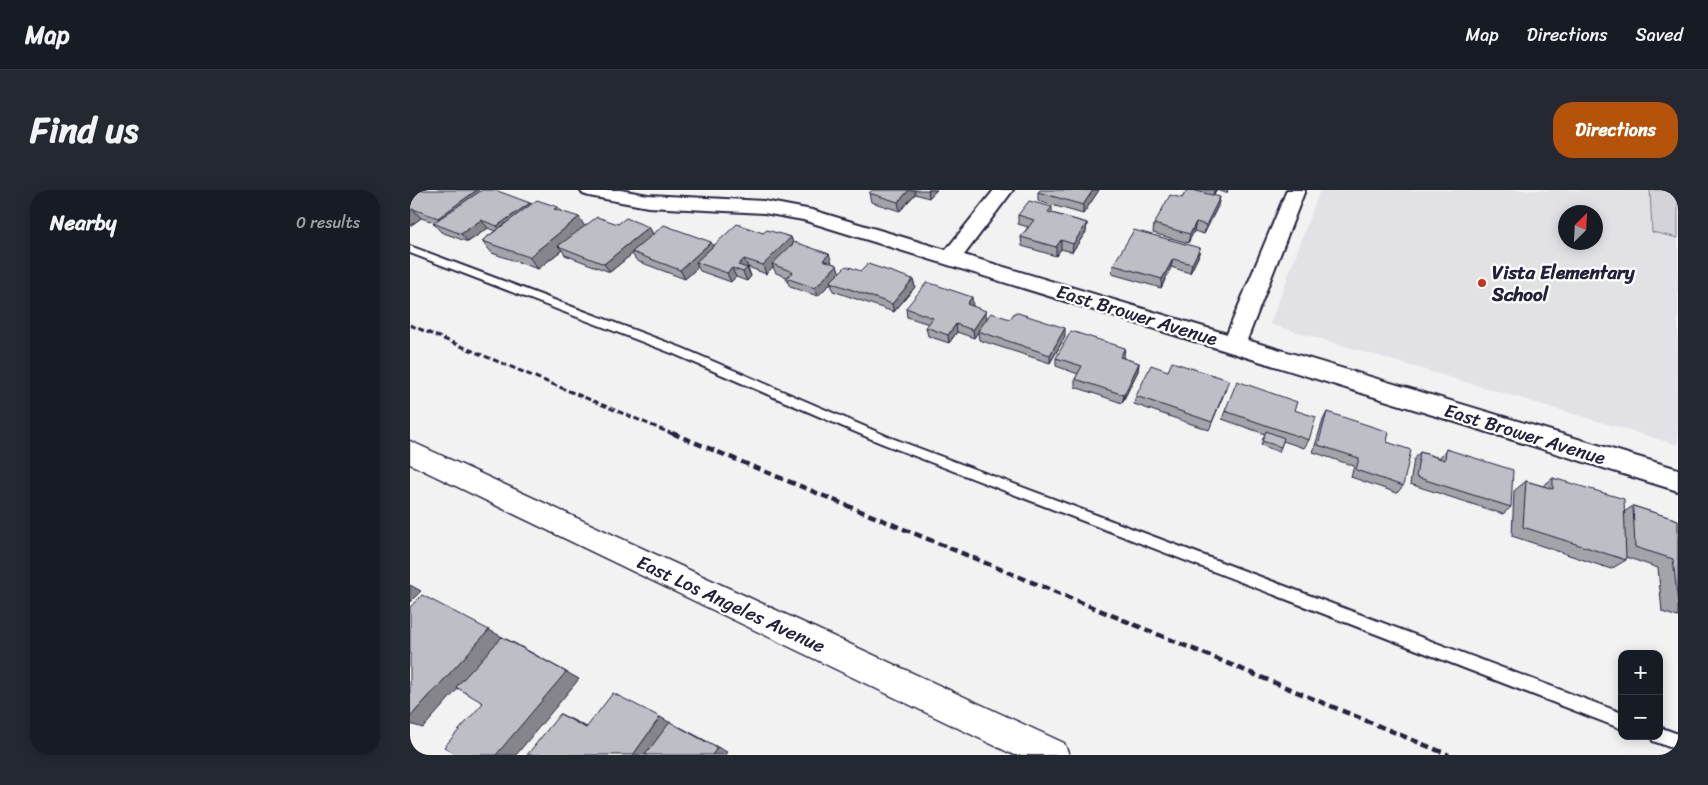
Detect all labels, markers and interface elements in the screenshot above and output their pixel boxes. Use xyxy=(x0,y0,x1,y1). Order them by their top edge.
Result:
text: Map xyxy=(25,14,69,56)
text: Map xyxy=(1466,19,1499,51)
text: Directions xyxy=(1527,19,1608,51)
text: Saved xyxy=(1636,19,1683,51)
text: Find us xyxy=(30,99,138,161)
button: Directions xyxy=(1553,102,1678,158)
text: Nearby xyxy=(50,204,116,242)
north arrow xyxy=(1558,205,1603,250)
text: 0 results xyxy=(296,208,360,237)
place label: Vista Elementary School xyxy=(1491,256,1636,311)
street label: East Brower Avenue xyxy=(1052,275,1222,355)
marker: Vista Elementary School xyxy=(1476,277,1488,289)
street label: East Brower Avenue xyxy=(1440,394,1610,474)
street label: East Los Angeles Avenue xyxy=(631,546,831,662)
map controls xyxy=(1618,650,1663,740)
button: + xyxy=(1618,650,1663,695)
button: − xyxy=(1618,695,1663,740)

